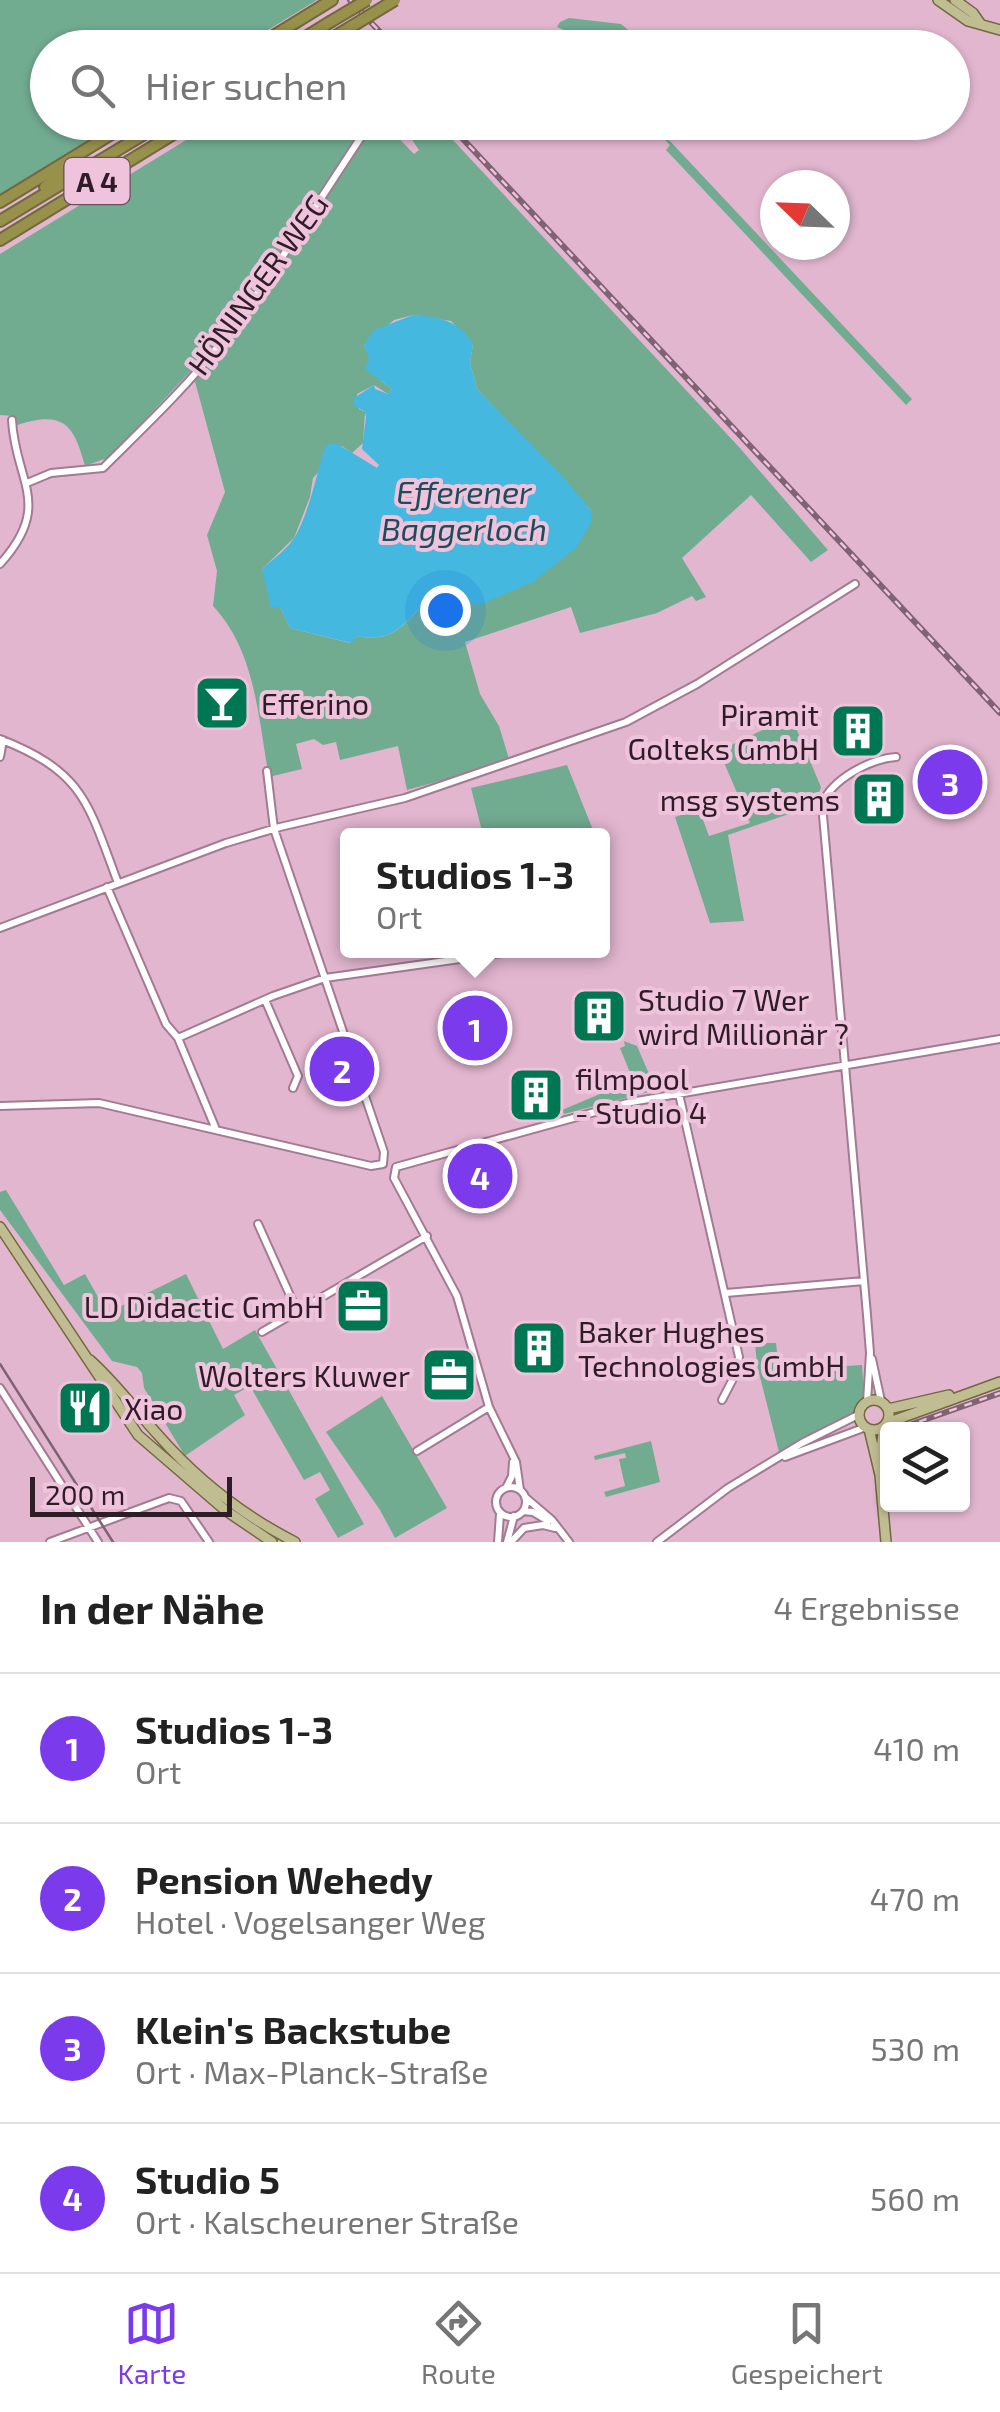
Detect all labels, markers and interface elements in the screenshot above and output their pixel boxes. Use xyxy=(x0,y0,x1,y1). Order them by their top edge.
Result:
search box xyxy=(30,30,970,140)
icon: search xyxy=(65,58,120,113)
text: Hier suchen xyxy=(145,62,347,108)
road number: A 4 xyxy=(64,158,130,204)
north arrow xyxy=(760,170,850,260)
street label: HÖNINGER WEG xyxy=(179,187,335,381)
water label: Efferener Baggerloch xyxy=(381,472,547,548)
your location xyxy=(420,585,471,636)
bar icon: Efferino xyxy=(192,673,252,733)
place label: Efferino xyxy=(261,685,369,721)
place label: Piramit Golteks GmbH xyxy=(627,696,819,766)
building icon: Piramit Golteks GmbH xyxy=(828,701,888,761)
pin: 3 xyxy=(918,744,982,820)
building icon: msg systems xyxy=(849,769,909,829)
place label: msg systems xyxy=(660,781,840,817)
popup xyxy=(340,828,610,958)
text: Studios 1-3 xyxy=(376,851,574,897)
text: Ort xyxy=(376,897,422,935)
place label: Studio 7 Wer wird Millionär ? xyxy=(638,981,849,1051)
building icon: Studio 7 Wer wird Millionär ? xyxy=(569,986,629,1046)
pin: 1 xyxy=(442,990,508,1066)
pin: 2 xyxy=(310,1032,374,1106)
place label: filmpool - Studio 4 xyxy=(575,1060,707,1130)
building icon: filmpool - Studio 4 xyxy=(506,1065,566,1125)
pin: 4 xyxy=(448,1138,512,1214)
office icon: LD Didactic GmbH xyxy=(333,1276,393,1336)
place label: LD Didactic GmbH xyxy=(84,1288,324,1324)
place label: Baker Hughes Technologies GmbH xyxy=(578,1313,845,1383)
building icon: Baker Hughes Technologies GmbH xyxy=(509,1318,569,1378)
office icon: Wolters Kluwer xyxy=(419,1345,479,1405)
place label: Wolters Kluwer xyxy=(198,1357,410,1393)
restaurant icon: Xiao xyxy=(55,1378,115,1438)
place label: Xiao xyxy=(124,1390,183,1426)
map controls xyxy=(880,1422,970,1512)
button: layers xyxy=(880,1422,970,1512)
scale bar xyxy=(30,1472,232,1516)
text: 200 m xyxy=(45,1477,125,1511)
text: In der Nähe xyxy=(40,1582,265,1632)
text: 4 Ergebnisse xyxy=(773,1588,960,1626)
text: Studios 1-3 xyxy=(135,1706,333,1752)
text: 1 xyxy=(66,1729,79,1767)
text: 410 m xyxy=(873,1729,960,1767)
text: Ort xyxy=(135,1752,181,1790)
text: Pension Wehedy xyxy=(135,1856,433,1902)
text: 2 xyxy=(63,1879,82,1917)
text: 470 m xyxy=(869,1879,960,1917)
text: Hotel · Vogelsanger Weg xyxy=(135,1902,486,1940)
text: Klein's Backstube xyxy=(135,2006,451,2052)
text: 3 xyxy=(63,2029,82,2067)
text: 530 m xyxy=(871,2029,960,2067)
text: Ort · Max-Planck-Straße xyxy=(135,2052,488,2090)
text: Studio 5 xyxy=(135,2156,280,2202)
text: 4 xyxy=(62,2179,83,2217)
text: 560 m xyxy=(870,2179,960,2217)
text: Ort · Kalscheurener Straße xyxy=(135,2202,519,2240)
tab: Karte xyxy=(117,2296,186,2390)
tab: Route xyxy=(421,2296,496,2390)
tab: Gespeichert xyxy=(731,2296,883,2390)

